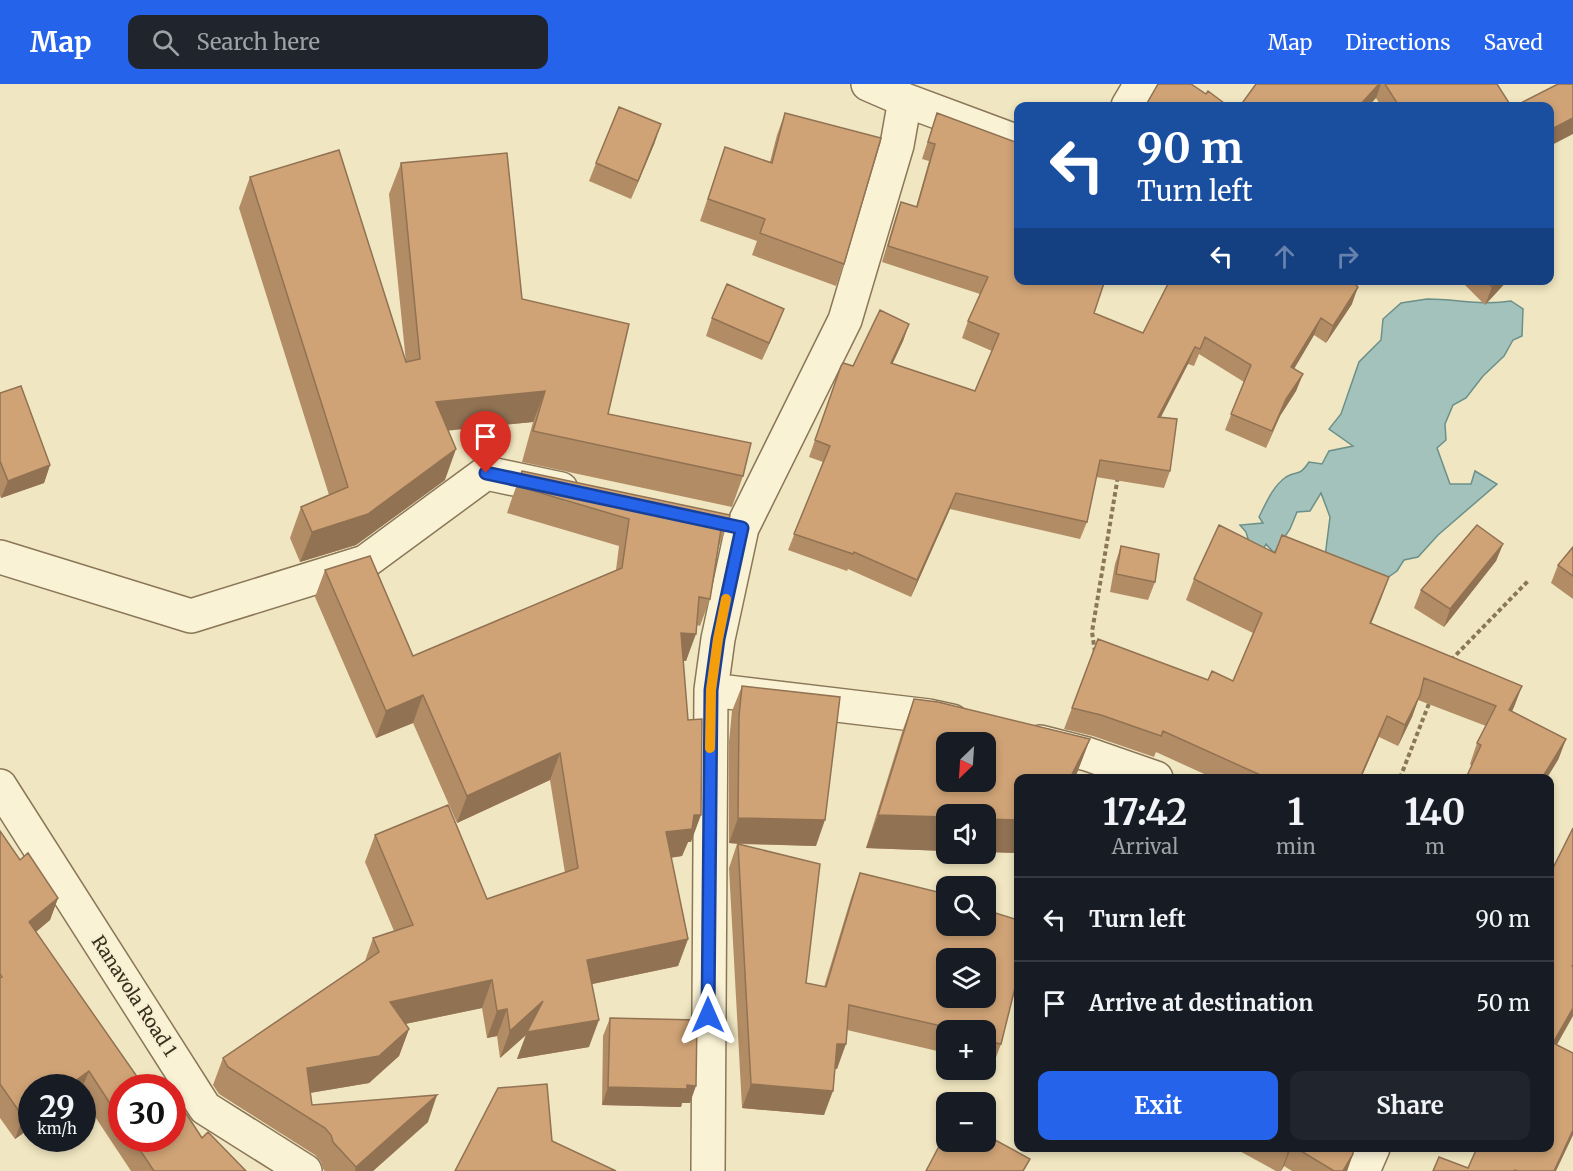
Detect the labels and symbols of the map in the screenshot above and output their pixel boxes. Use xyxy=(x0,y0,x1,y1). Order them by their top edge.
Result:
pin xyxy=(460,411,511,473)
north arrow xyxy=(936,732,996,792)
street label: Ranavola Road 1 xyxy=(87,931,182,1061)
position arrow xyxy=(676,983,740,1047)
speed limit sign: 30 xyxy=(108,1074,186,1152)

